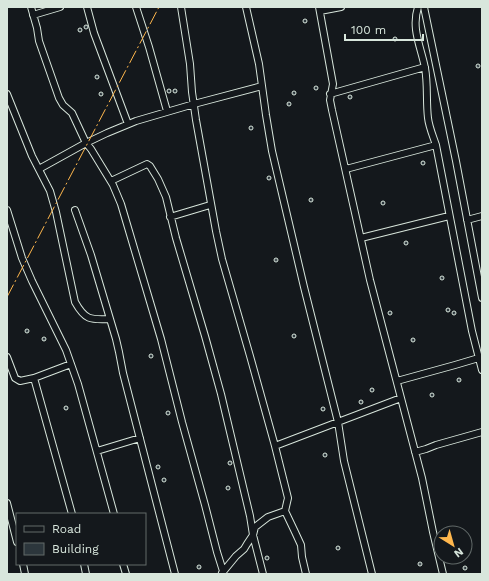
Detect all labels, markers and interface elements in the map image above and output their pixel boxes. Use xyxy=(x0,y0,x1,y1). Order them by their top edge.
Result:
scale bar xyxy=(345,16,423,42)
text: 100 m xyxy=(351,23,386,37)
legend xyxy=(16,513,146,565)
text: Road xyxy=(52,522,81,536)
north arrow xyxy=(433,525,473,565)
text: Building xyxy=(52,542,99,556)
text: N xyxy=(452,545,466,560)

